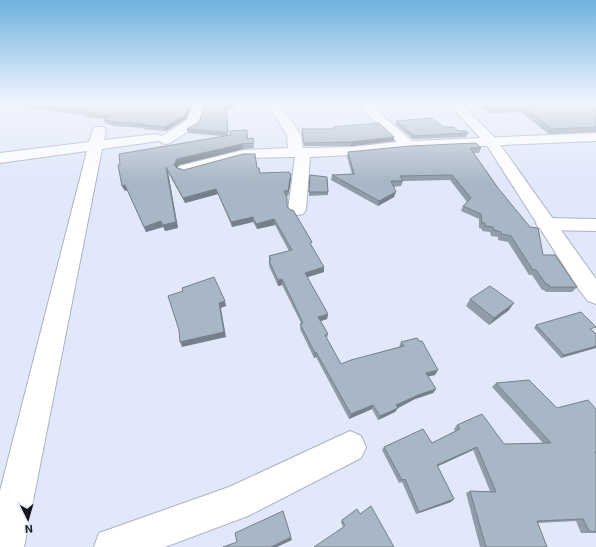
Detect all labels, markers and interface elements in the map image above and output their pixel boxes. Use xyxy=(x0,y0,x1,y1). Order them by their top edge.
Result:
north arrow xyxy=(8,499,48,539)
text: N xyxy=(24,523,33,536)

